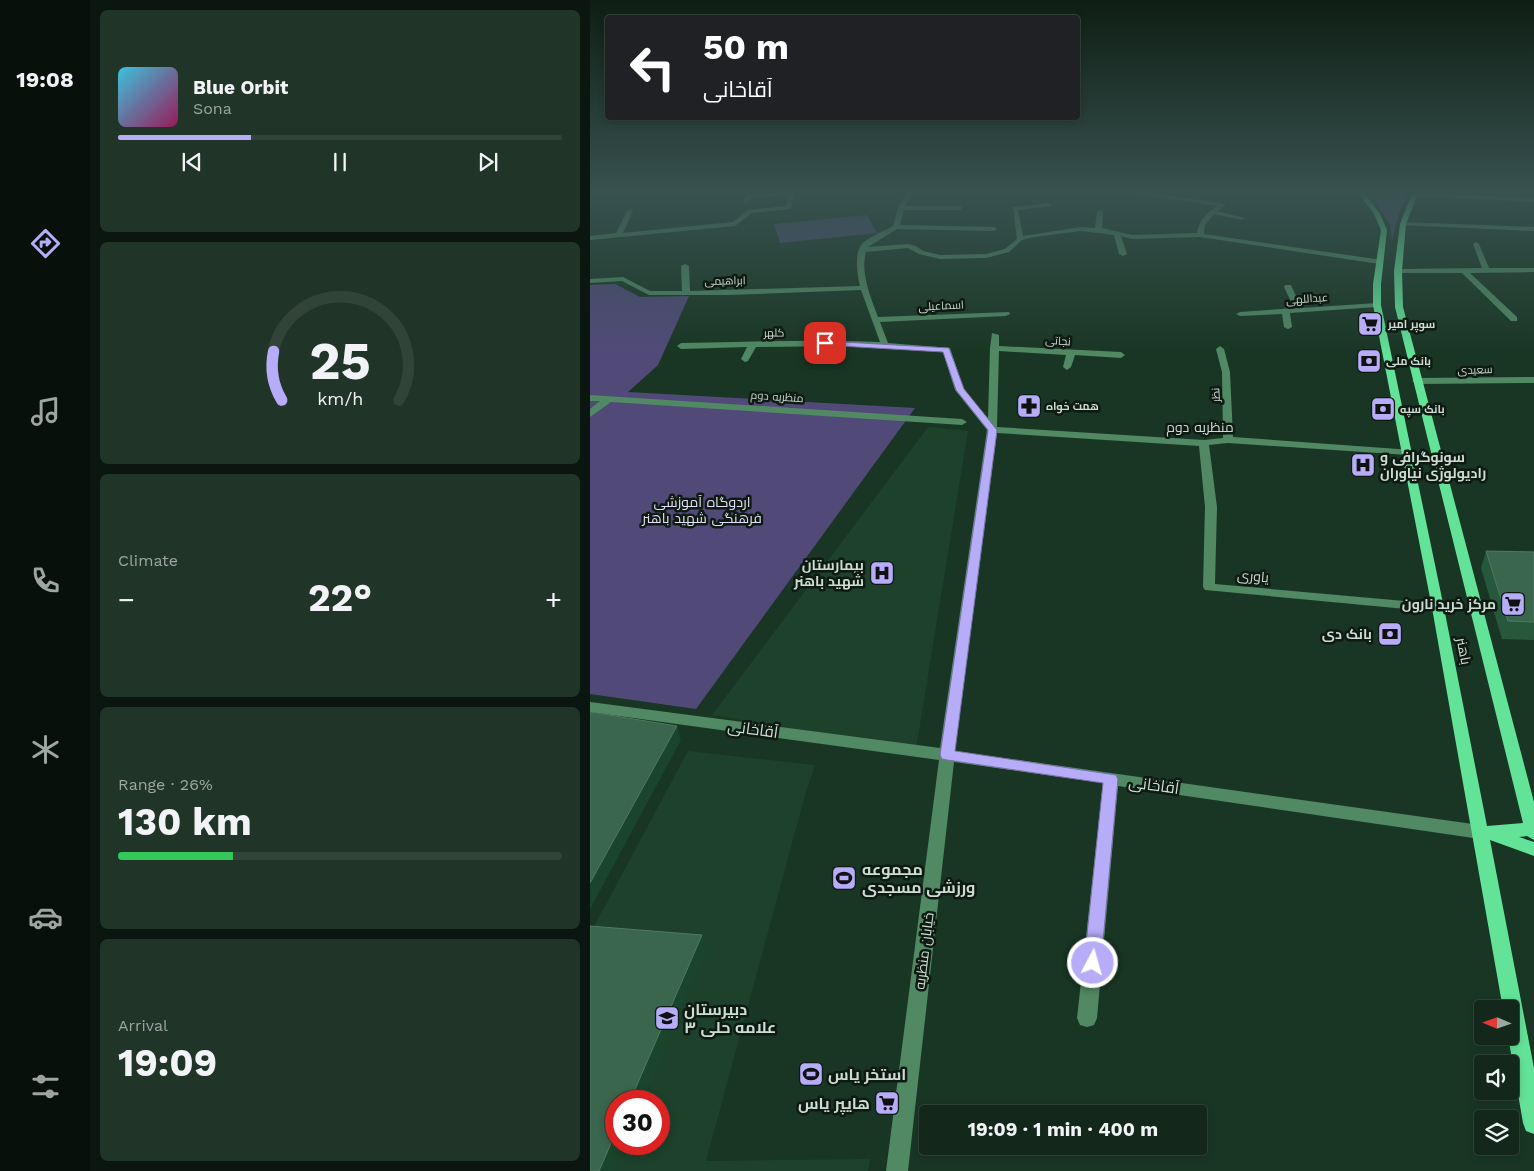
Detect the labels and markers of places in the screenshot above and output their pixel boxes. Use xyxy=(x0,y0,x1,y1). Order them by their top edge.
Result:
supermarket icon: سوپر امیر xyxy=(1357,311,1383,337)
place label: سوپر امیر xyxy=(1387,318,1435,333)
pin xyxy=(804,322,846,364)
bank icon: بانک ملی xyxy=(1356,348,1382,374)
place label: بانک ملی xyxy=(1386,355,1431,368)
pharmacy icon: همت خواه xyxy=(1016,393,1042,419)
bank icon: بانک سپه xyxy=(1370,396,1396,422)
place label: همت خواه xyxy=(1046,400,1099,414)
place label: بانک سپه xyxy=(1400,403,1445,418)
place label: سونوگرافی و رادیولوژی نیاوران xyxy=(1380,449,1486,482)
hospital icon: سونوگرافی و رادیولوژی نیاوران xyxy=(1350,452,1376,478)
place label: بیمارستان شهید باهنر xyxy=(793,557,864,590)
hospital icon: بیمارستان شهید باهنر xyxy=(869,560,895,586)
supermarket icon: مرکز خرید نارون xyxy=(1500,591,1526,617)
place label: مرکز خرید نارون xyxy=(1402,596,1496,613)
bank icon: بانک دی xyxy=(1377,621,1403,647)
place label: بانک دی xyxy=(1322,626,1372,642)
place label: مجموعه ورزشی مسجدی xyxy=(862,860,975,897)
sports icon: مجموعه ورزشی مسجدی xyxy=(831,865,857,891)
place label: دبیرستان علامه حلی ۳ xyxy=(684,1000,776,1037)
school or university icon: دبیرستان علامه حلی ۳ xyxy=(654,1005,680,1031)
sports icon: استخر یاس xyxy=(798,1061,824,1087)
place label: استخر یاس xyxy=(828,1065,906,1084)
supermarket icon: هایپر یاس xyxy=(874,1090,900,1116)
place label: هایپر یاس xyxy=(798,1094,870,1115)

